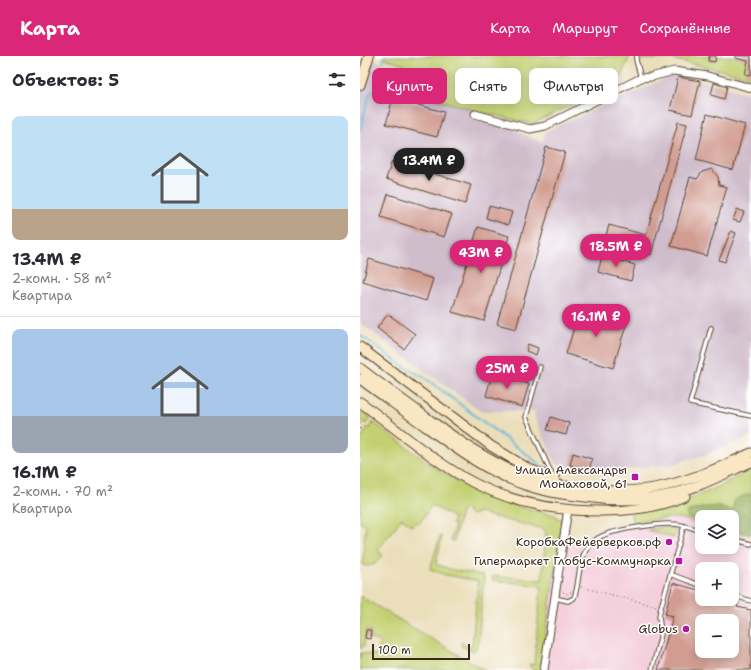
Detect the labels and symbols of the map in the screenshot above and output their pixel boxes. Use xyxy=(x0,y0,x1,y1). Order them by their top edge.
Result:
pin: 13.4M ₽ xyxy=(392,148,466,182)
pin: 18.5M ₽ xyxy=(579,234,653,268)
pin: 43M ₽ xyxy=(453,240,509,274)
pin: 16.1M ₽ xyxy=(559,304,633,338)
pin: 25M ₽ xyxy=(479,356,535,390)
place label: Улица Александры Монаховой, 61 xyxy=(515,462,627,492)
marker: Улица Александры Монаховой, 61 xyxy=(630,472,640,482)
place label: КоробкаФейерверков.рф xyxy=(516,534,661,550)
marker: КоробкаФейерверков.рф xyxy=(664,537,674,547)
place label: Гипермаркет Глобус-Коммунарка xyxy=(474,553,672,569)
marker: Гипермаркет Глобус-Коммунарка xyxy=(674,556,684,566)
place label: Globus xyxy=(638,621,678,637)
marker: Globus xyxy=(681,624,691,634)
scale bar xyxy=(372,642,470,661)

